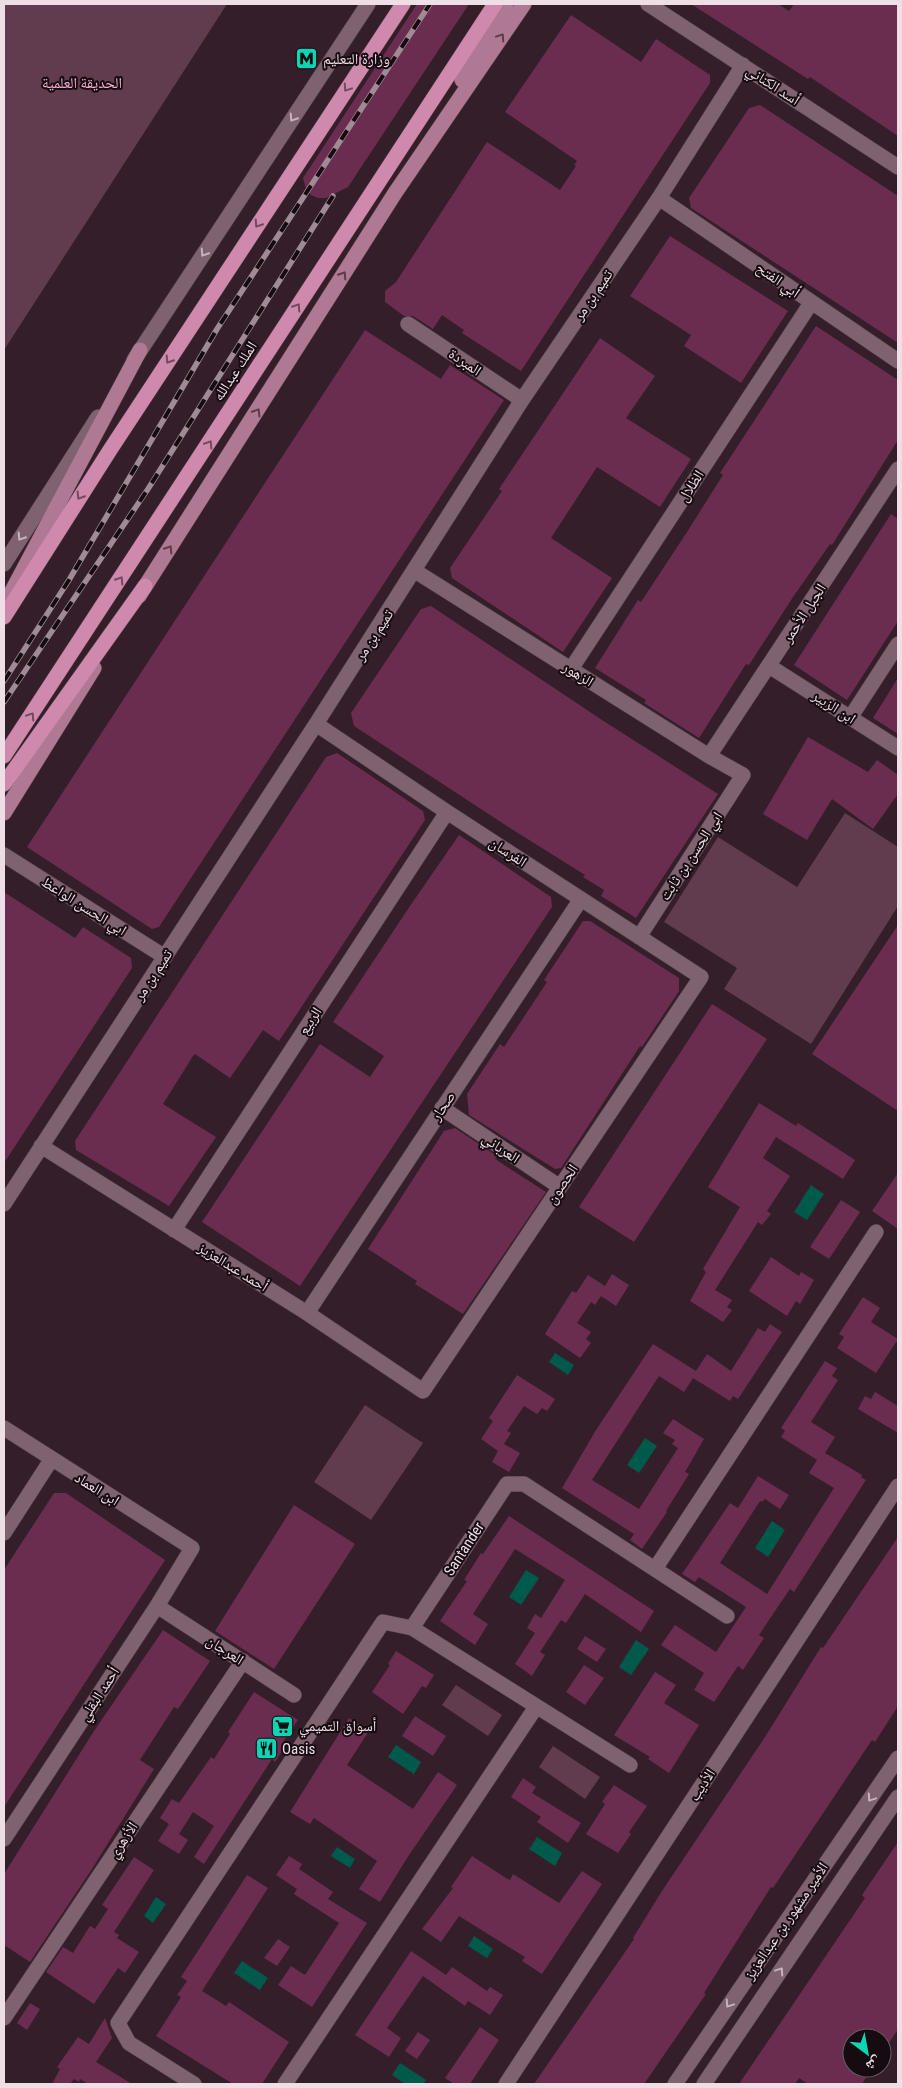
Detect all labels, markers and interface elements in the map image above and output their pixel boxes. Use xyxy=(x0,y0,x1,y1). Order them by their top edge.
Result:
one-way arrow xyxy=(495,33,504,43)
metro station icon: وزارة التعليم xyxy=(295,47,319,71)
place label: وزارة التعليم xyxy=(323,50,390,69)
street label: أسد الكناني xyxy=(741,61,803,111)
park label: الحديقة العلمية xyxy=(42,74,122,92)
one-way arrow xyxy=(344,82,353,92)
one-way arrow xyxy=(290,112,300,121)
one-way arrow xyxy=(255,218,264,228)
one-way arrow xyxy=(201,248,210,257)
street label: أبي الفتح xyxy=(751,258,803,304)
street label: تميم بن مر xyxy=(569,266,618,325)
one-way arrow xyxy=(337,271,347,280)
one-way arrow xyxy=(291,304,300,313)
street label: الملك عبدالله xyxy=(209,338,261,404)
street label: المبردة xyxy=(445,345,485,379)
one-way arrow xyxy=(166,354,175,364)
one-way arrow xyxy=(250,409,260,418)
one-way arrow xyxy=(202,440,212,449)
street label: الظلال xyxy=(674,467,709,506)
one-way arrow xyxy=(77,491,87,500)
one-way arrow xyxy=(18,531,27,541)
one-way arrow xyxy=(163,546,173,555)
one-way arrow xyxy=(114,576,123,586)
street label: الجبل الأحمر xyxy=(778,580,831,647)
street label: تميم بن مر xyxy=(350,606,398,665)
street label: الزهور xyxy=(558,657,597,690)
street label: ابن الزبير xyxy=(807,686,859,729)
one-way arrow xyxy=(25,712,34,721)
street label: ابي الحسن بن ثابت xyxy=(656,808,729,905)
street label: الفرسان xyxy=(485,833,530,872)
street label: ابي الحسن الواعظ xyxy=(37,873,130,942)
street label: تميم بن مر xyxy=(129,946,177,1005)
street label: الربيع xyxy=(294,1004,326,1039)
street label: صحار xyxy=(426,1088,459,1125)
street label: العرباني xyxy=(477,1129,523,1169)
street label: الحصون xyxy=(542,1161,583,1208)
street label: أحمد عبدالعزيز xyxy=(194,1238,271,1296)
street label: ابن العماد xyxy=(71,1468,123,1510)
street label: Santander xyxy=(440,1519,488,1579)
street label: العرجان xyxy=(202,1631,247,1670)
street label: أحمد البقلي xyxy=(75,1664,126,1726)
supermarket icon: أسواق التميمي xyxy=(271,1714,295,1738)
place label: أسواق التميمي xyxy=(299,1717,377,1738)
restaurant icon: Oasis xyxy=(254,1737,278,1761)
place label: Oasis xyxy=(282,1740,315,1758)
street label: الأديب xyxy=(685,1765,719,1805)
one-way arrow xyxy=(868,1792,877,1802)
street label: الأزهري xyxy=(104,1818,144,1863)
street label: الأمير مشهور بن عبدالعزيز xyxy=(740,1859,833,1984)
one-way arrow xyxy=(774,1968,784,1977)
one-way arrow xyxy=(726,1998,735,2008)
north arrow xyxy=(842,2028,892,2078)
text: ش xyxy=(863,2052,884,2075)

